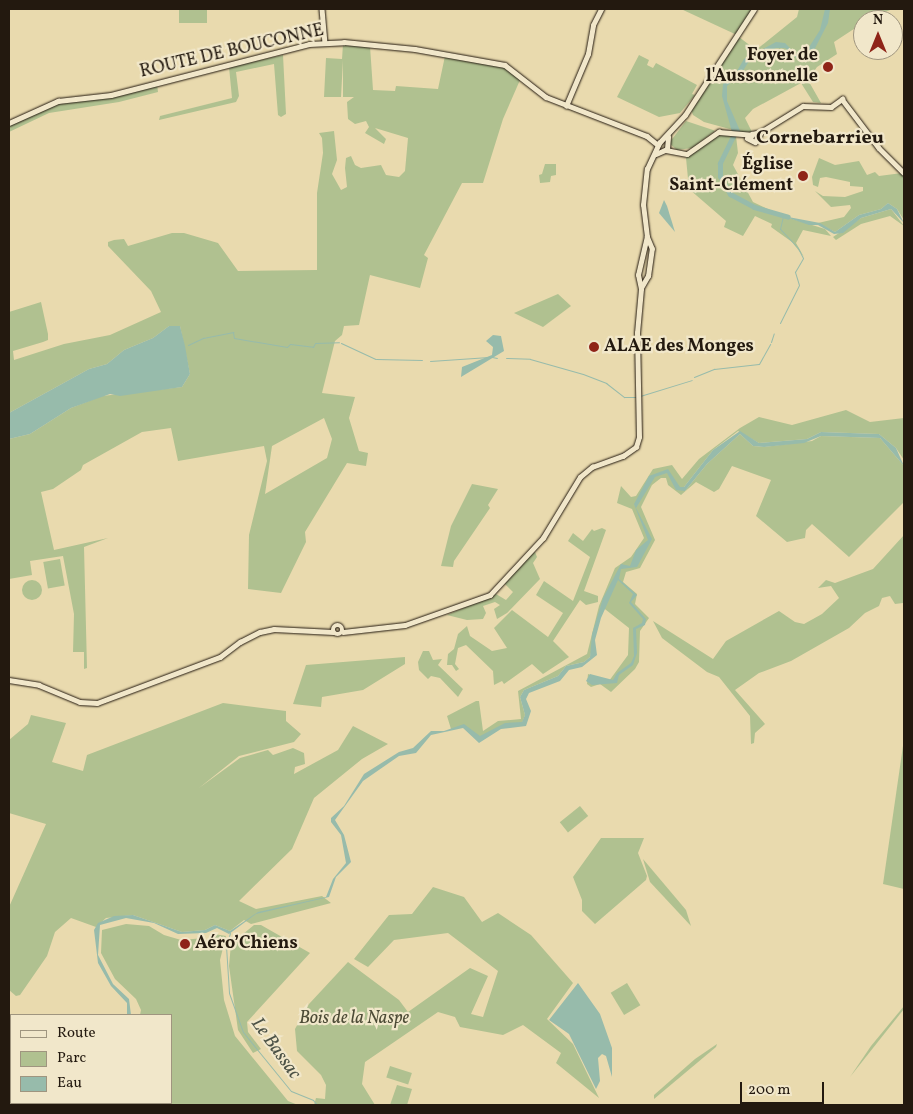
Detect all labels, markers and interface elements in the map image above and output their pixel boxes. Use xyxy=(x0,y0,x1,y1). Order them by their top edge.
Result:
north arrow xyxy=(853,10,903,60)
text: N xyxy=(873,11,883,30)
street label: ROUTE DE BOUCONNE xyxy=(138,20,326,84)
place label: Foyer de l'Aussonnelle xyxy=(706,46,818,88)
marker: Foyer de l'Aussonnelle xyxy=(822,61,834,73)
district label: Cornebarrieu xyxy=(756,126,884,150)
place label: Église Saint-Clément xyxy=(669,155,793,198)
marker: Église Saint-Clément xyxy=(797,170,809,182)
place label: ALAE des Monges xyxy=(604,336,754,358)
marker: ALAE des Monges xyxy=(588,341,600,353)
place label: Aéro’Chiens xyxy=(195,933,298,955)
marker: Aéro’Chiens xyxy=(179,938,191,950)
park label: Bois de la Naspe xyxy=(299,1008,409,1030)
legend xyxy=(10,1014,172,1104)
water label: Le Bassac xyxy=(245,1014,305,1084)
text: Route xyxy=(57,1023,96,1044)
text: Parc xyxy=(57,1048,86,1069)
scale bar xyxy=(743,1072,827,1104)
text: Eau xyxy=(57,1073,82,1094)
text: 200 m xyxy=(748,1080,791,1101)

